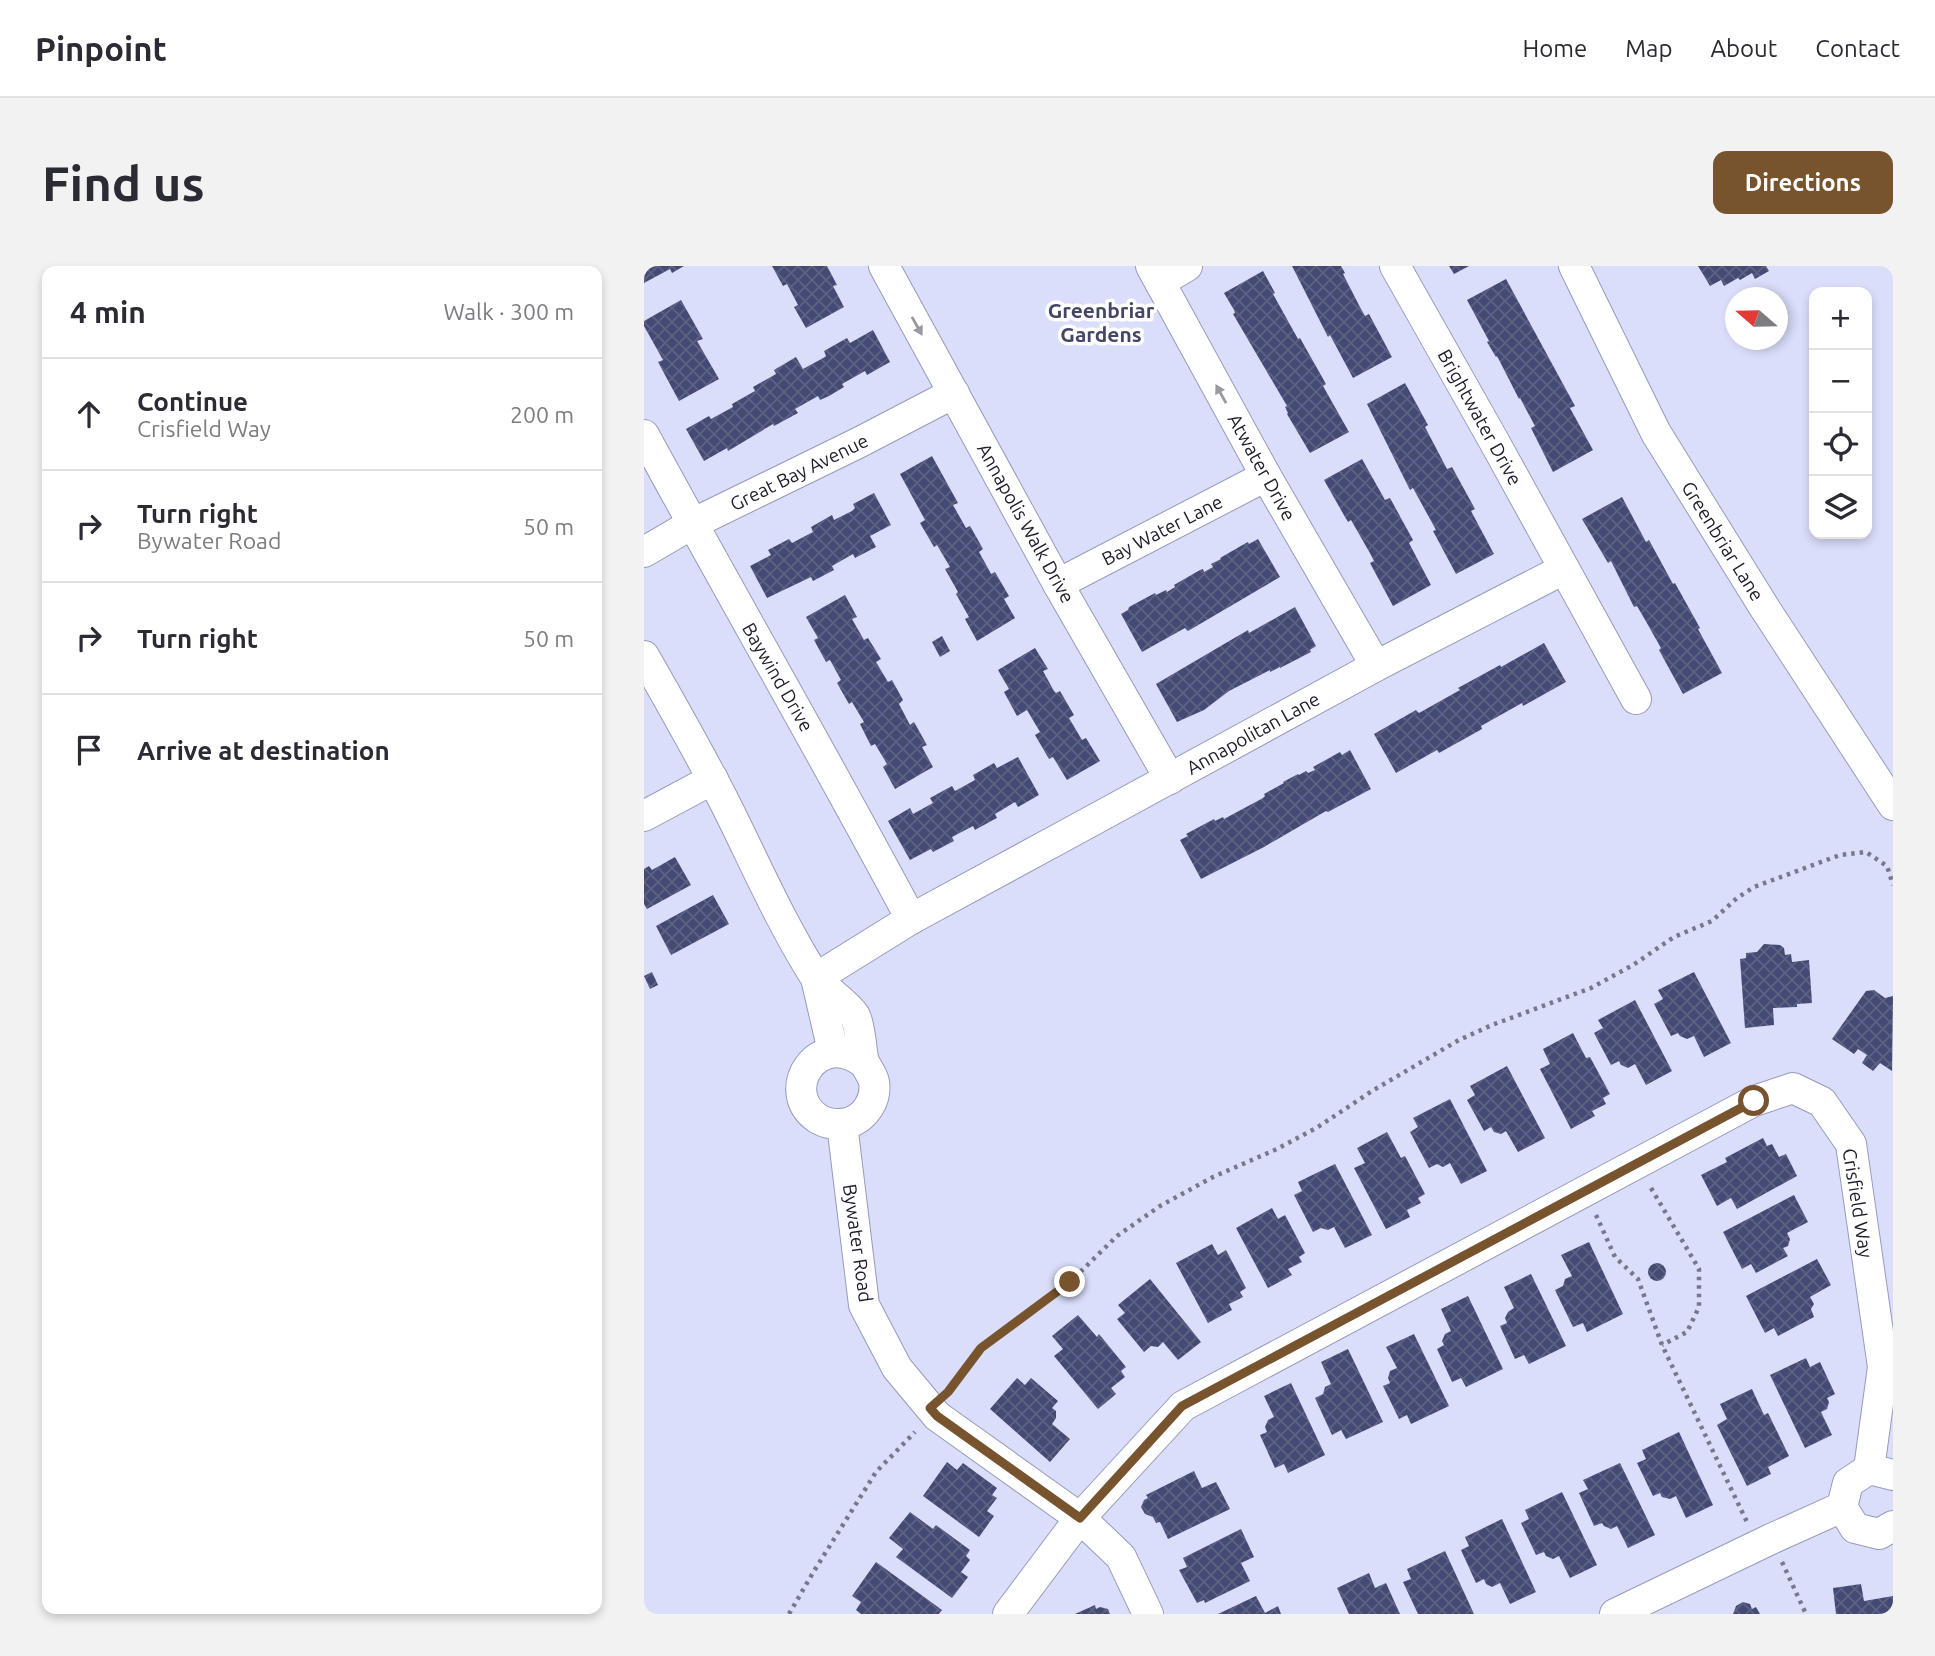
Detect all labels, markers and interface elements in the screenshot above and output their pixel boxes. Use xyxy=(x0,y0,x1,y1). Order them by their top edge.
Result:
text: Pinpoint xyxy=(35,30,167,67)
text: Home xyxy=(1522,35,1587,62)
text: Map xyxy=(1625,35,1672,62)
text: About xyxy=(1710,35,1777,62)
text: Contact xyxy=(1815,35,1900,62)
button: Directions xyxy=(1713,151,1893,214)
text: Find us xyxy=(42,155,205,210)
north arrow xyxy=(1725,287,1788,350)
map controls xyxy=(1809,287,1872,539)
button: + xyxy=(1809,287,1872,350)
text: 4 min xyxy=(70,295,146,329)
district label: Greenbriar Gardens xyxy=(1048,298,1155,346)
text: Walk · 300 m xyxy=(443,299,574,324)
one-way arrow xyxy=(911,316,923,335)
street label: Brightwater Drive xyxy=(1434,345,1526,489)
button: − xyxy=(1809,350,1872,413)
one-way arrow xyxy=(1215,385,1227,404)
text: Continue xyxy=(137,387,248,416)
icon: ahead xyxy=(70,395,108,433)
text: 200 m xyxy=(510,402,574,427)
street label: Atwater Drive xyxy=(1224,410,1300,524)
button: locate xyxy=(1809,413,1872,476)
text: Crisfield Way xyxy=(137,416,271,441)
street label: Great Bay Avenue xyxy=(726,429,872,515)
street label: Annapolis Walk Drive xyxy=(973,439,1079,607)
button: layers xyxy=(1809,476,1872,539)
street label: Greenbriar Lane xyxy=(1677,477,1769,605)
street label: Bay Water Lane xyxy=(1098,490,1226,570)
text: Turn right xyxy=(137,499,258,528)
icon: right xyxy=(70,507,108,545)
text: 50 m xyxy=(523,514,574,539)
text: Bywater Road xyxy=(137,528,281,553)
icon: right xyxy=(70,619,108,657)
street label: Baywind Drive xyxy=(738,619,818,735)
text: Turn right xyxy=(137,624,258,653)
text: 50 m xyxy=(523,626,574,651)
street label: Annapolitan Lane xyxy=(1183,687,1323,779)
icon: arrive xyxy=(70,731,108,769)
text: Arrive at destination xyxy=(137,736,390,765)
route start xyxy=(1738,1085,1769,1116)
street label: Crisfield Way xyxy=(1838,1147,1878,1259)
street label: Bywater Road xyxy=(839,1182,877,1304)
route end xyxy=(1054,1266,1085,1297)

